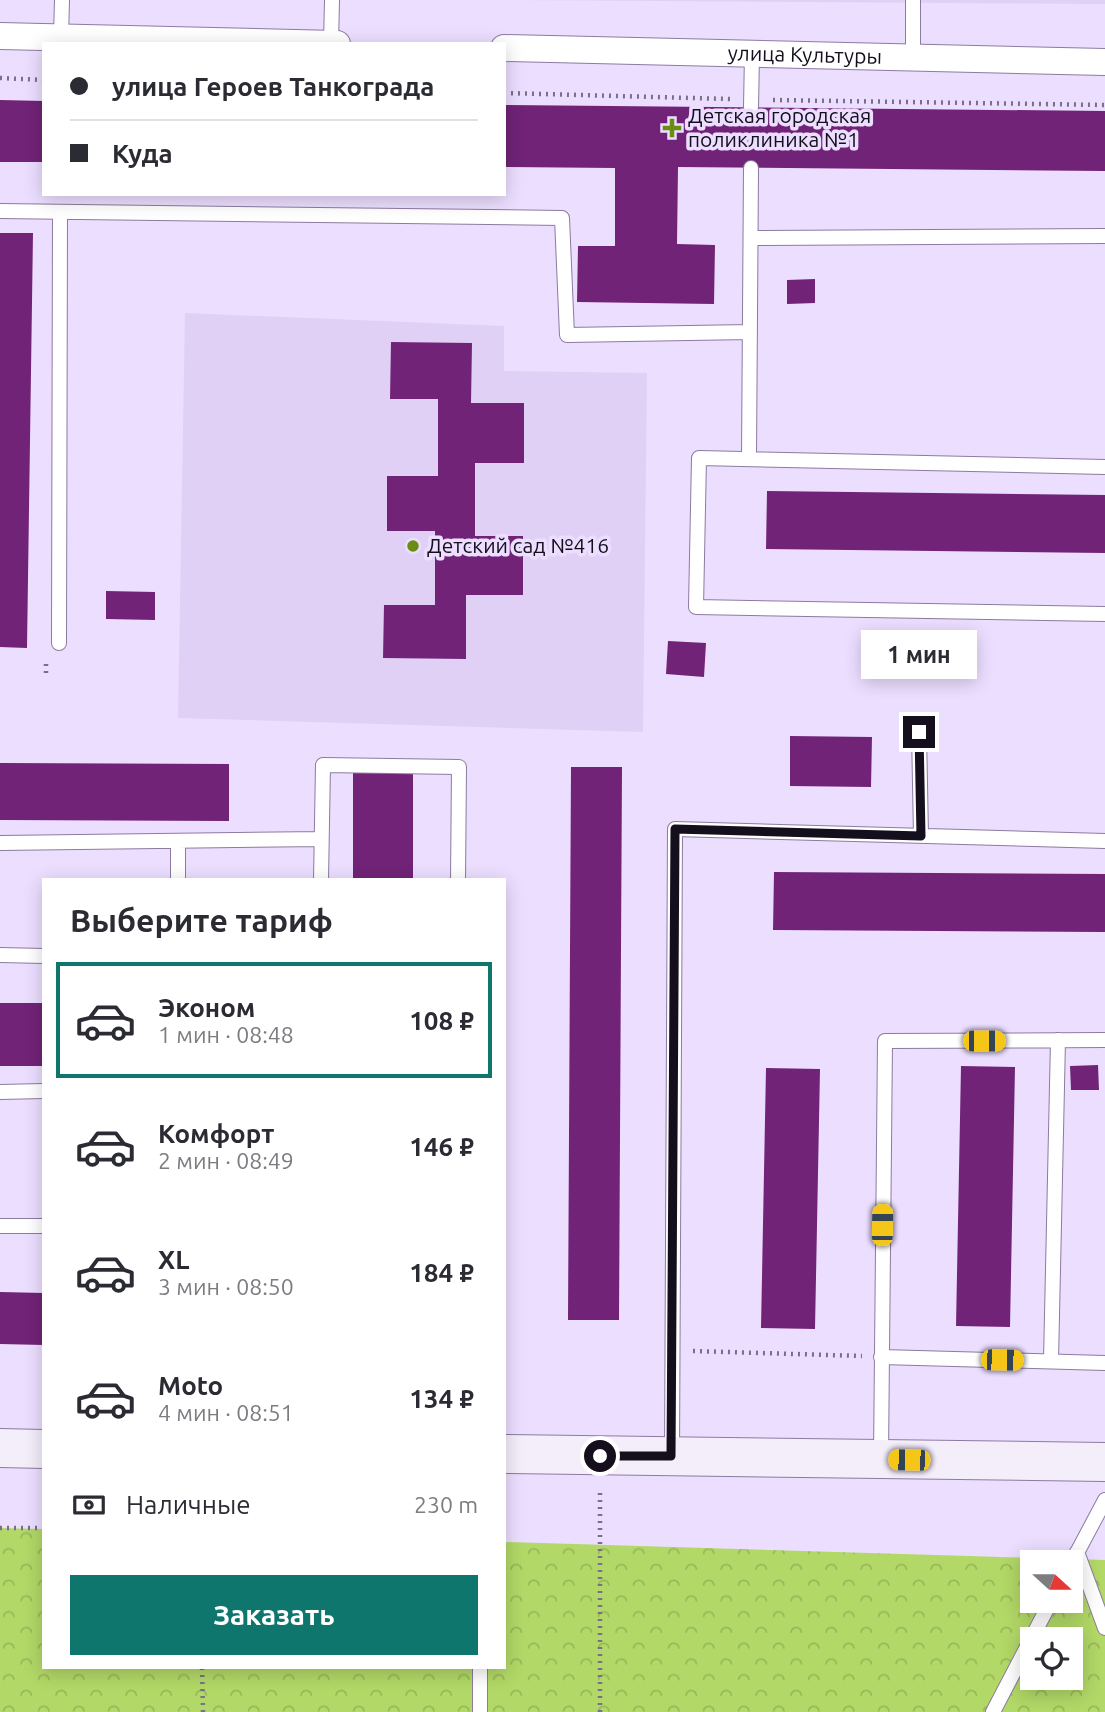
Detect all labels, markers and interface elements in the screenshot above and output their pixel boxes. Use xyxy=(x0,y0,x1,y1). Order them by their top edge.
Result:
street label: улица Культуры xyxy=(728,40,882,68)
text: улица Героев Танкограда xyxy=(112,72,434,101)
place label: Детская городская поликлиника №1 xyxy=(688,103,871,151)
marker: Детская городская поликлиника №1 xyxy=(662,118,682,138)
text: Куда xyxy=(112,139,173,168)
place label: Детский сад №416 xyxy=(427,533,609,557)
marker: Детский сад №416 xyxy=(405,538,421,554)
callout: 1 мин xyxy=(861,630,977,680)
text: 1 мин xyxy=(887,642,951,667)
route end xyxy=(903,716,935,748)
text: Выберите тариф xyxy=(70,902,333,938)
icon: car xyxy=(74,989,137,1052)
text: Эконом xyxy=(158,993,255,1022)
text: 108 ₽ xyxy=(409,1006,474,1035)
text: 1 мин · 08:48 xyxy=(158,1022,294,1047)
car xyxy=(964,1031,1006,1052)
icon: car xyxy=(74,1115,137,1178)
text: Комфорт xyxy=(158,1119,274,1148)
text: 146 ₽ xyxy=(409,1132,474,1161)
text: 2 мин · 08:49 xyxy=(158,1148,294,1173)
car xyxy=(872,1204,893,1246)
icon: car xyxy=(74,1241,137,1304)
text: XL xyxy=(158,1245,189,1274)
text: 184 ₽ xyxy=(409,1258,474,1287)
text: 3 мин · 08:50 xyxy=(158,1274,294,1299)
car xyxy=(981,1349,1024,1371)
icon: car xyxy=(74,1367,137,1430)
text: Moto xyxy=(158,1371,223,1400)
text: 134 ₽ xyxy=(409,1384,474,1413)
text: 4 мин · 08:51 xyxy=(158,1400,294,1425)
route start xyxy=(584,1440,616,1472)
car xyxy=(888,1449,931,1471)
icon: cash xyxy=(70,1486,108,1524)
text: Наличные xyxy=(126,1490,251,1519)
text: 230 m xyxy=(414,1492,478,1517)
north arrow xyxy=(1020,1550,1083,1614)
map controls xyxy=(1020,1550,1083,1690)
button: Заказать xyxy=(70,1575,478,1655)
button: locate xyxy=(1020,1627,1083,1690)

